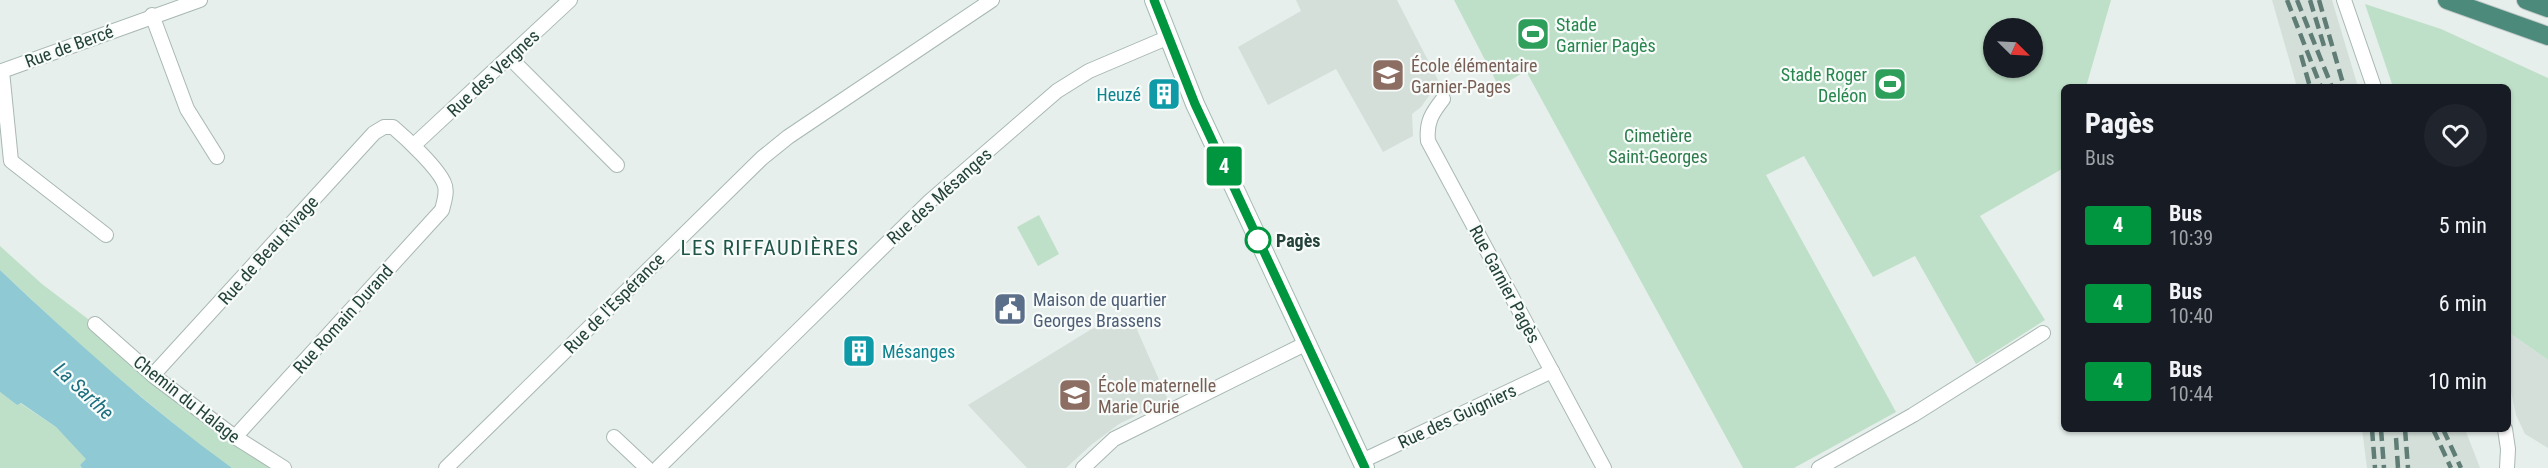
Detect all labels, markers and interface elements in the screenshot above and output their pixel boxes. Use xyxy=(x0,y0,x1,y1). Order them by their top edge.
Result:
place label: Stade Garnier Pagès xyxy=(1556,14,1656,56)
sports icon: Stade Garnier Pagès xyxy=(1515,16,1551,52)
north arrow xyxy=(1983,18,2043,78)
map controls xyxy=(1983,18,2043,78)
street label: Rue de Bercé xyxy=(22,20,116,72)
street label: Rue des Vergnes xyxy=(443,25,543,121)
place label: École élémentaire Garnier-Pages xyxy=(1411,55,1537,97)
school or university icon: École élémentaire Garnier-Pages xyxy=(1370,57,1406,93)
place label: Stade Roger Deléon xyxy=(1781,64,1868,106)
sports icon: Stade Roger Deléon xyxy=(1872,66,1908,102)
building icon: Heuzé xyxy=(1146,76,1182,112)
place label: Heuzé xyxy=(1097,84,1141,105)
button: heart xyxy=(2424,104,2487,167)
text: Pagès xyxy=(2085,107,2154,140)
park label: Cimetière Saint-Georges xyxy=(1608,125,1708,167)
street label: Rue des Mésanges xyxy=(882,143,996,249)
line badge: 4 xyxy=(1204,146,1244,186)
text: Bus xyxy=(2085,146,2115,170)
text: 4 xyxy=(1219,154,1229,178)
street label: Rue de Beau Rivage xyxy=(214,191,322,309)
text: Bus xyxy=(2169,201,2202,226)
text: 4 xyxy=(2113,213,2123,237)
text: 5 min xyxy=(2439,213,2487,238)
street label: Rue Garnier Pagès xyxy=(1465,221,1545,347)
text: 10:39 xyxy=(2169,226,2213,250)
marker: Pagès xyxy=(1245,227,1271,253)
place label: Pagès xyxy=(1276,230,1320,251)
district label: LES RIFFAUDIÈRES xyxy=(681,236,859,260)
street label: Rue de l'Espérance xyxy=(559,248,669,358)
street label: Rue Romain Durand xyxy=(289,260,397,378)
text: Bus xyxy=(2169,279,2202,304)
place label: Maison de quartier Georges Brassens xyxy=(1033,289,1167,331)
public building icon: Maison de quartier Georges Brassens xyxy=(992,291,1028,327)
text: 4 xyxy=(2113,291,2123,315)
text: 6 min xyxy=(2439,291,2487,316)
text: 10:40 xyxy=(2169,304,2213,328)
building icon: Mésanges xyxy=(841,333,877,369)
place label: Mésanges xyxy=(882,341,955,362)
street label: Chemin du Halage xyxy=(130,351,244,447)
water label: La Sarthe xyxy=(49,357,119,425)
text: Bus xyxy=(2169,357,2202,382)
text: 4 xyxy=(2113,369,2123,393)
text: 10 min xyxy=(2428,369,2487,394)
place label: École maternelle Marie Curie xyxy=(1098,375,1216,417)
school or university icon: École maternelle Marie Curie xyxy=(1057,377,1093,413)
street label: Rue des Guigniers xyxy=(1395,379,1519,453)
text: 10:44 xyxy=(2169,382,2213,406)

